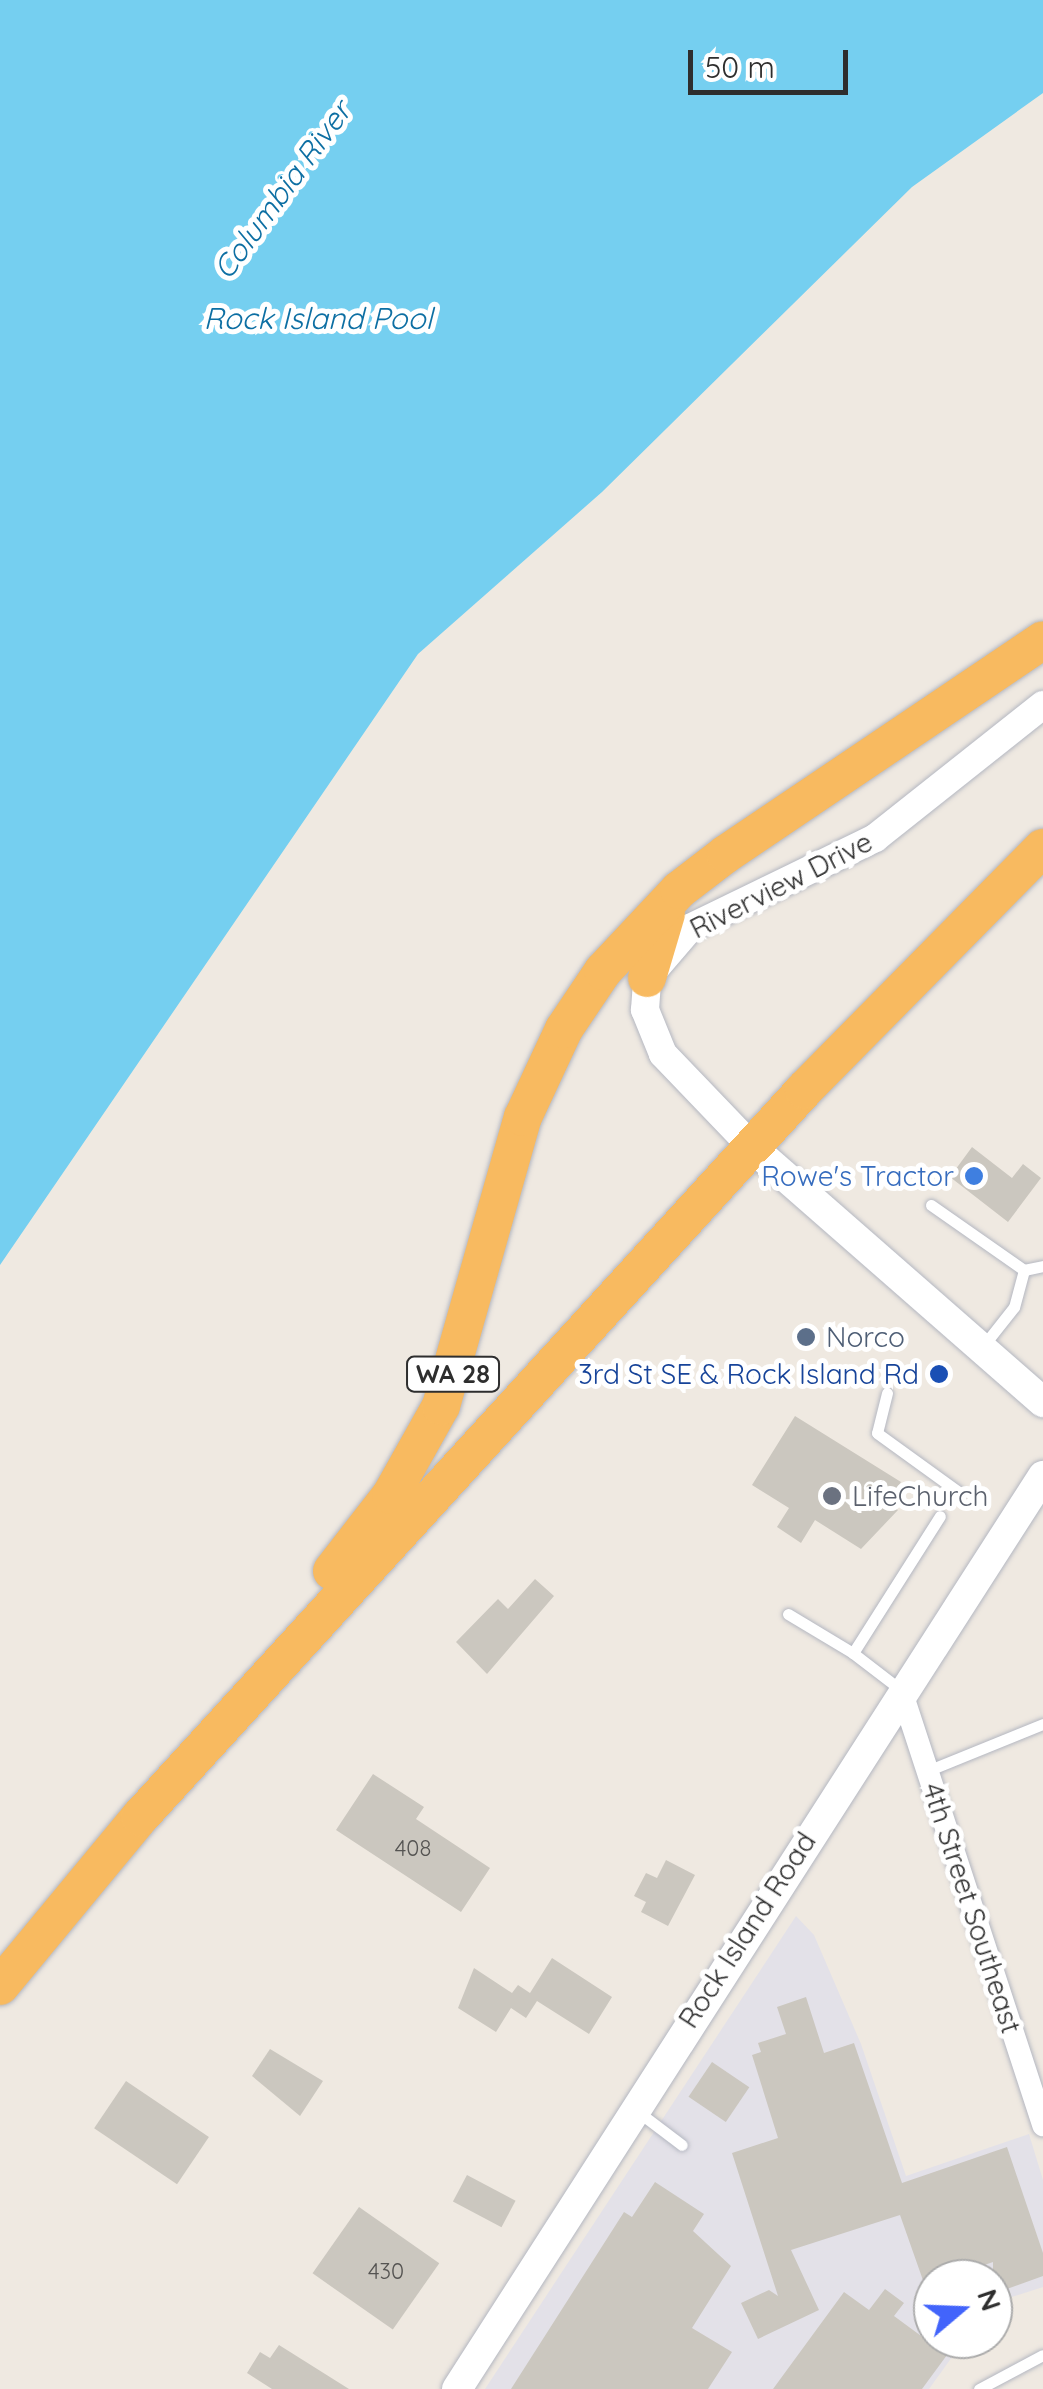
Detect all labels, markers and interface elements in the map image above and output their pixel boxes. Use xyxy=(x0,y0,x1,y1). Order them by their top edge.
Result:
scale bar xyxy=(693,30,853,92)
text: 50 m xyxy=(705,48,775,86)
water label: Columbia River xyxy=(206,94,358,286)
water label: Rock Island Pool xyxy=(204,300,432,336)
street label: Riverview Drive xyxy=(684,825,878,945)
place label: Rowe's Tractor xyxy=(761,1159,954,1193)
marker: Rowe's Tractor xyxy=(963,1165,985,1187)
place label: Norco xyxy=(826,1320,905,1354)
marker: Norco xyxy=(795,1326,817,1348)
road number: WA 28 xyxy=(406,1354,500,1394)
place label: 3rd St SE & Rock Island Rd xyxy=(578,1357,919,1391)
marker: 3rd St SE & Rock Island Rd xyxy=(928,1363,950,1385)
place label: LifeChurch xyxy=(852,1479,988,1513)
marker: LifeChurch xyxy=(821,1485,843,1507)
street label: 4th Street Southeast xyxy=(916,1778,1028,2038)
street label: Rock Island Road xyxy=(671,1826,823,2034)
house number: 408 xyxy=(395,1836,431,1862)
house number: 430 xyxy=(368,2259,404,2285)
north arrow xyxy=(913,2259,1013,2359)
text: N xyxy=(970,2284,1010,2315)

